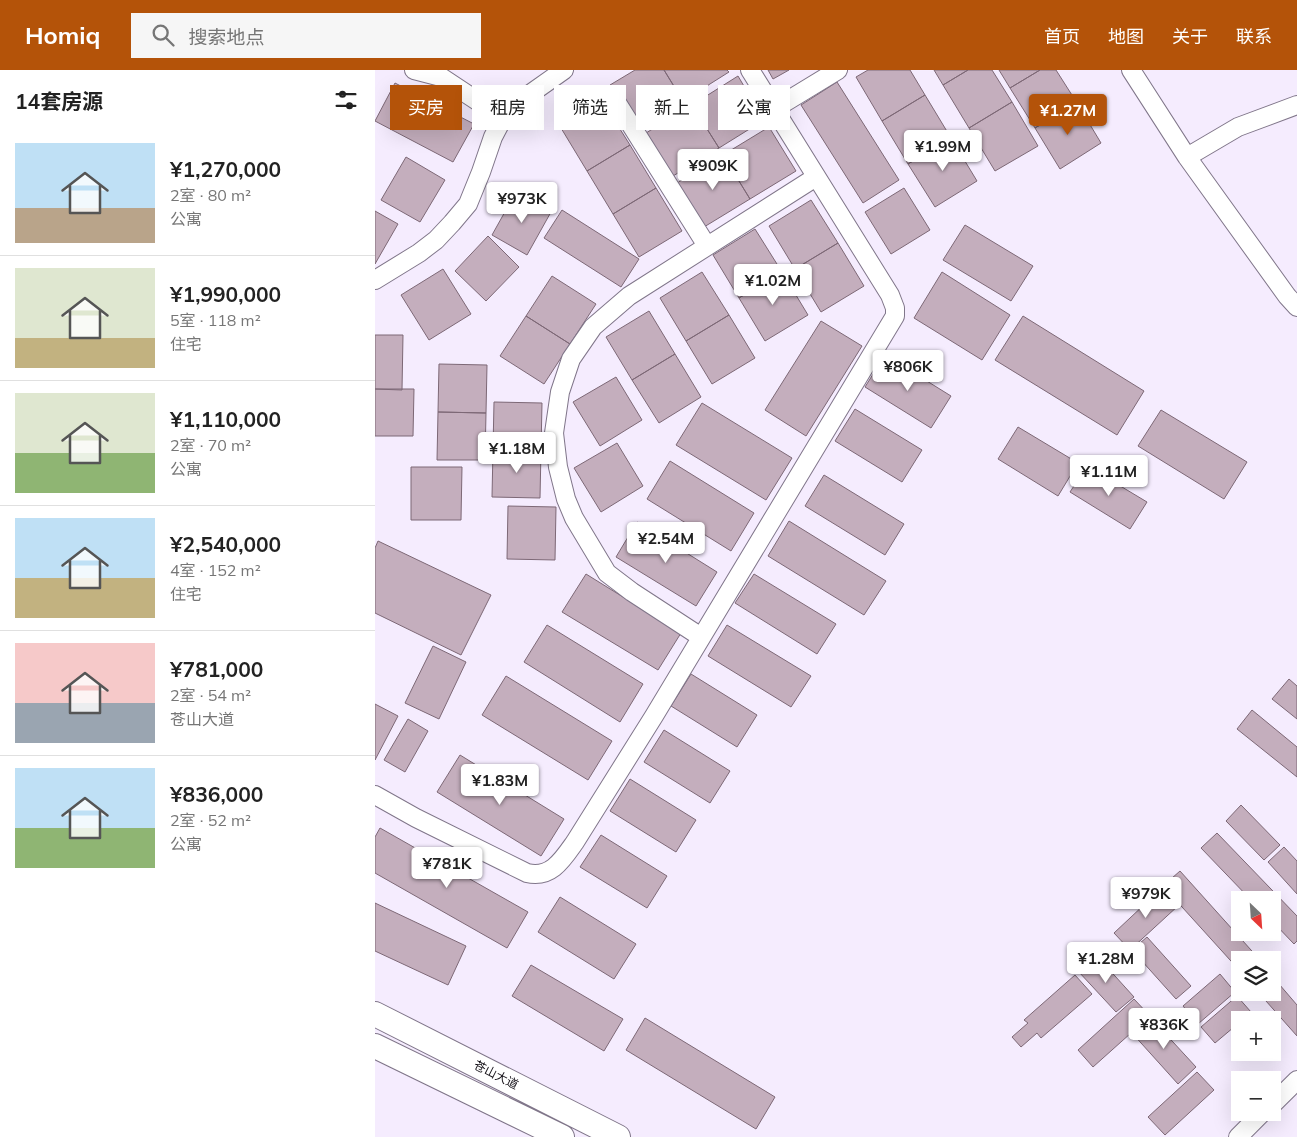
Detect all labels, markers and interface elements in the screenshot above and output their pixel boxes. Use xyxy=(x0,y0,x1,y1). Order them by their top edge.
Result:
search box xyxy=(131,13,481,58)
text: Homiq xyxy=(25,20,101,50)
icon: search xyxy=(149,21,177,49)
text: 搜索地点 xyxy=(189,25,265,49)
text: 首页 xyxy=(1044,25,1080,48)
text: 地图 xyxy=(1108,25,1144,48)
text: 关于 xyxy=(1172,25,1208,48)
text: 联系 xyxy=(1236,25,1272,48)
chip: 买房 xyxy=(390,85,462,130)
chip: 租房 xyxy=(472,85,544,130)
chip: 筛选 xyxy=(554,85,626,130)
chip: 新上 xyxy=(636,85,708,130)
chip: 公寓 xyxy=(718,85,790,130)
icon: filters xyxy=(332,86,360,114)
text: 14套房源 xyxy=(15,88,103,114)
pin: ¥1.27M xyxy=(1027,93,1109,136)
text: ¥1.27M xyxy=(1040,100,1096,120)
pin: ¥1.99M xyxy=(902,129,984,172)
text: ¥1.99M xyxy=(915,136,971,156)
pin: ¥909K xyxy=(678,148,748,191)
text: ¥909K xyxy=(688,155,738,175)
text: ¥1,270,000 xyxy=(170,156,281,182)
icon: home xyxy=(55,163,115,223)
pin: ¥973K xyxy=(487,182,557,224)
text: 2室 · 80 m² xyxy=(170,185,251,205)
text: ¥973K xyxy=(497,188,547,208)
text: 公寓 xyxy=(170,209,202,229)
pin: ¥1.02M xyxy=(732,264,814,306)
text: ¥1.02M xyxy=(745,270,801,290)
text: ¥1,990,000 xyxy=(170,281,281,307)
icon: home xyxy=(55,288,115,348)
text: 5室 · 118 m² xyxy=(170,310,261,330)
text: 住宅 xyxy=(170,334,202,354)
pin: ¥806K xyxy=(873,350,943,392)
text: ¥806K xyxy=(883,356,933,376)
text: ¥1,110,000 xyxy=(170,406,281,432)
icon: home xyxy=(55,413,115,473)
pin: ¥1.18M xyxy=(476,432,558,474)
text: 2室 · 70 m² xyxy=(170,435,251,455)
text: ¥1.18M xyxy=(489,438,545,458)
pin: ¥1.11M xyxy=(1068,454,1150,497)
text: 公寓 xyxy=(170,459,202,479)
text: ¥1.11M xyxy=(1081,461,1137,481)
pin: ¥2.54M xyxy=(625,522,707,564)
text: ¥2.54M xyxy=(638,528,694,548)
text: ¥2,540,000 xyxy=(170,531,281,557)
icon: home xyxy=(55,538,115,598)
text: 4室 · 152 m² xyxy=(170,560,261,580)
text: 住宅 xyxy=(170,584,202,604)
text: ¥781,000 xyxy=(170,656,263,682)
icon: home xyxy=(55,663,115,723)
text: 2室 · 54 m² xyxy=(170,685,251,705)
text: 苍山大道 xyxy=(170,709,234,729)
pin: ¥1.83M xyxy=(459,764,541,806)
text: ¥1.83M xyxy=(472,770,528,790)
text: ¥836,000 xyxy=(170,781,263,807)
icon: home xyxy=(55,788,115,848)
text: 2室 · 52 m² xyxy=(170,810,251,830)
text: 公寓 xyxy=(170,834,202,854)
pin: ¥781K xyxy=(412,846,482,889)
text: ¥781K xyxy=(422,853,472,873)
pin: ¥979K xyxy=(1111,876,1181,919)
text: ¥979K xyxy=(1121,883,1171,903)
north arrow xyxy=(1231,891,1281,941)
map controls xyxy=(1231,891,1281,1121)
pin: ¥1.28M xyxy=(1065,942,1147,984)
text: ¥1.28M xyxy=(1078,948,1134,968)
button: layers xyxy=(1231,951,1281,1001)
pin: ¥836K xyxy=(1129,1008,1199,1050)
button: + xyxy=(1231,1011,1281,1061)
text: ¥836K xyxy=(1139,1014,1189,1034)
street label: 苍山大道 xyxy=(471,1057,521,1092)
button: − xyxy=(1231,1071,1281,1121)

